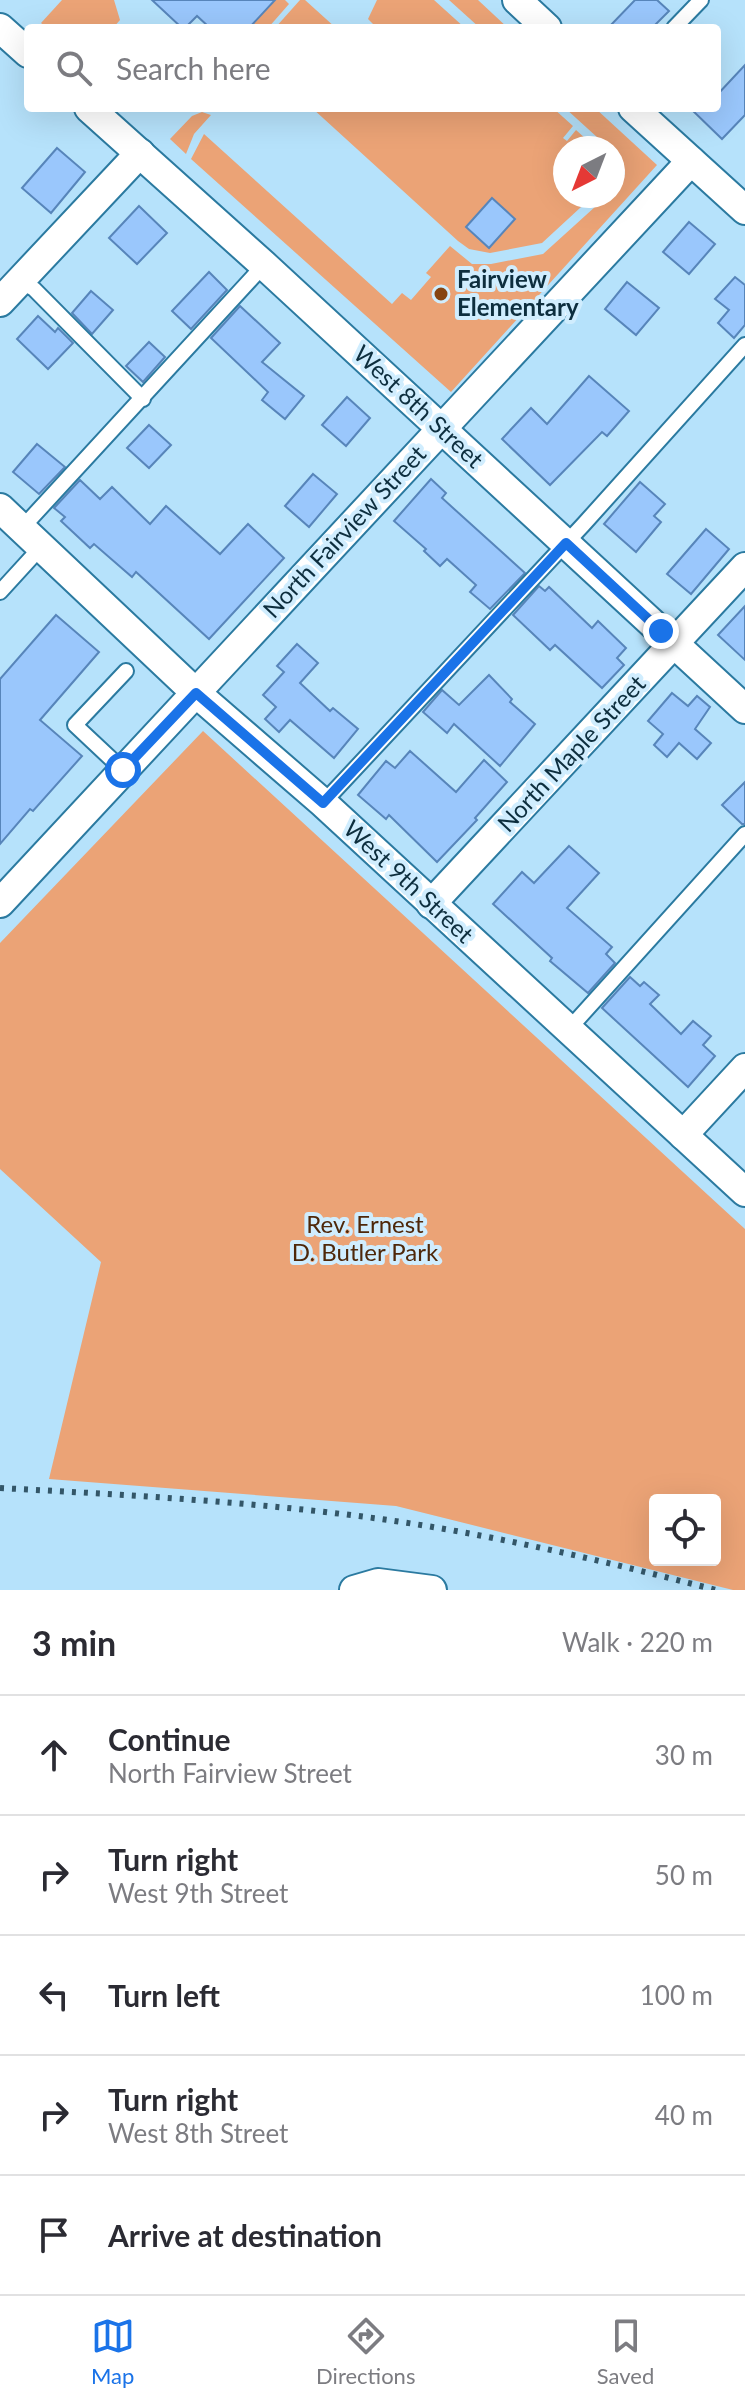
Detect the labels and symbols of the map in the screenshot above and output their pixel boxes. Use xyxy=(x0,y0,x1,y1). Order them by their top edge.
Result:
north arrow xyxy=(553,136,625,208)
place label: Fairview Elementary xyxy=(457,264,579,321)
marker: Fairview Elementary xyxy=(432,285,450,303)
street label: West 8th Street xyxy=(348,339,490,474)
street label: North Fairview Street xyxy=(257,438,432,623)
route end xyxy=(643,613,679,649)
street label: North Maple Street xyxy=(491,668,651,837)
route start xyxy=(105,752,141,788)
street label: West 9th Street xyxy=(338,814,480,949)
park label: Rev. Ernest D. Butler Park xyxy=(292,1209,439,1266)

